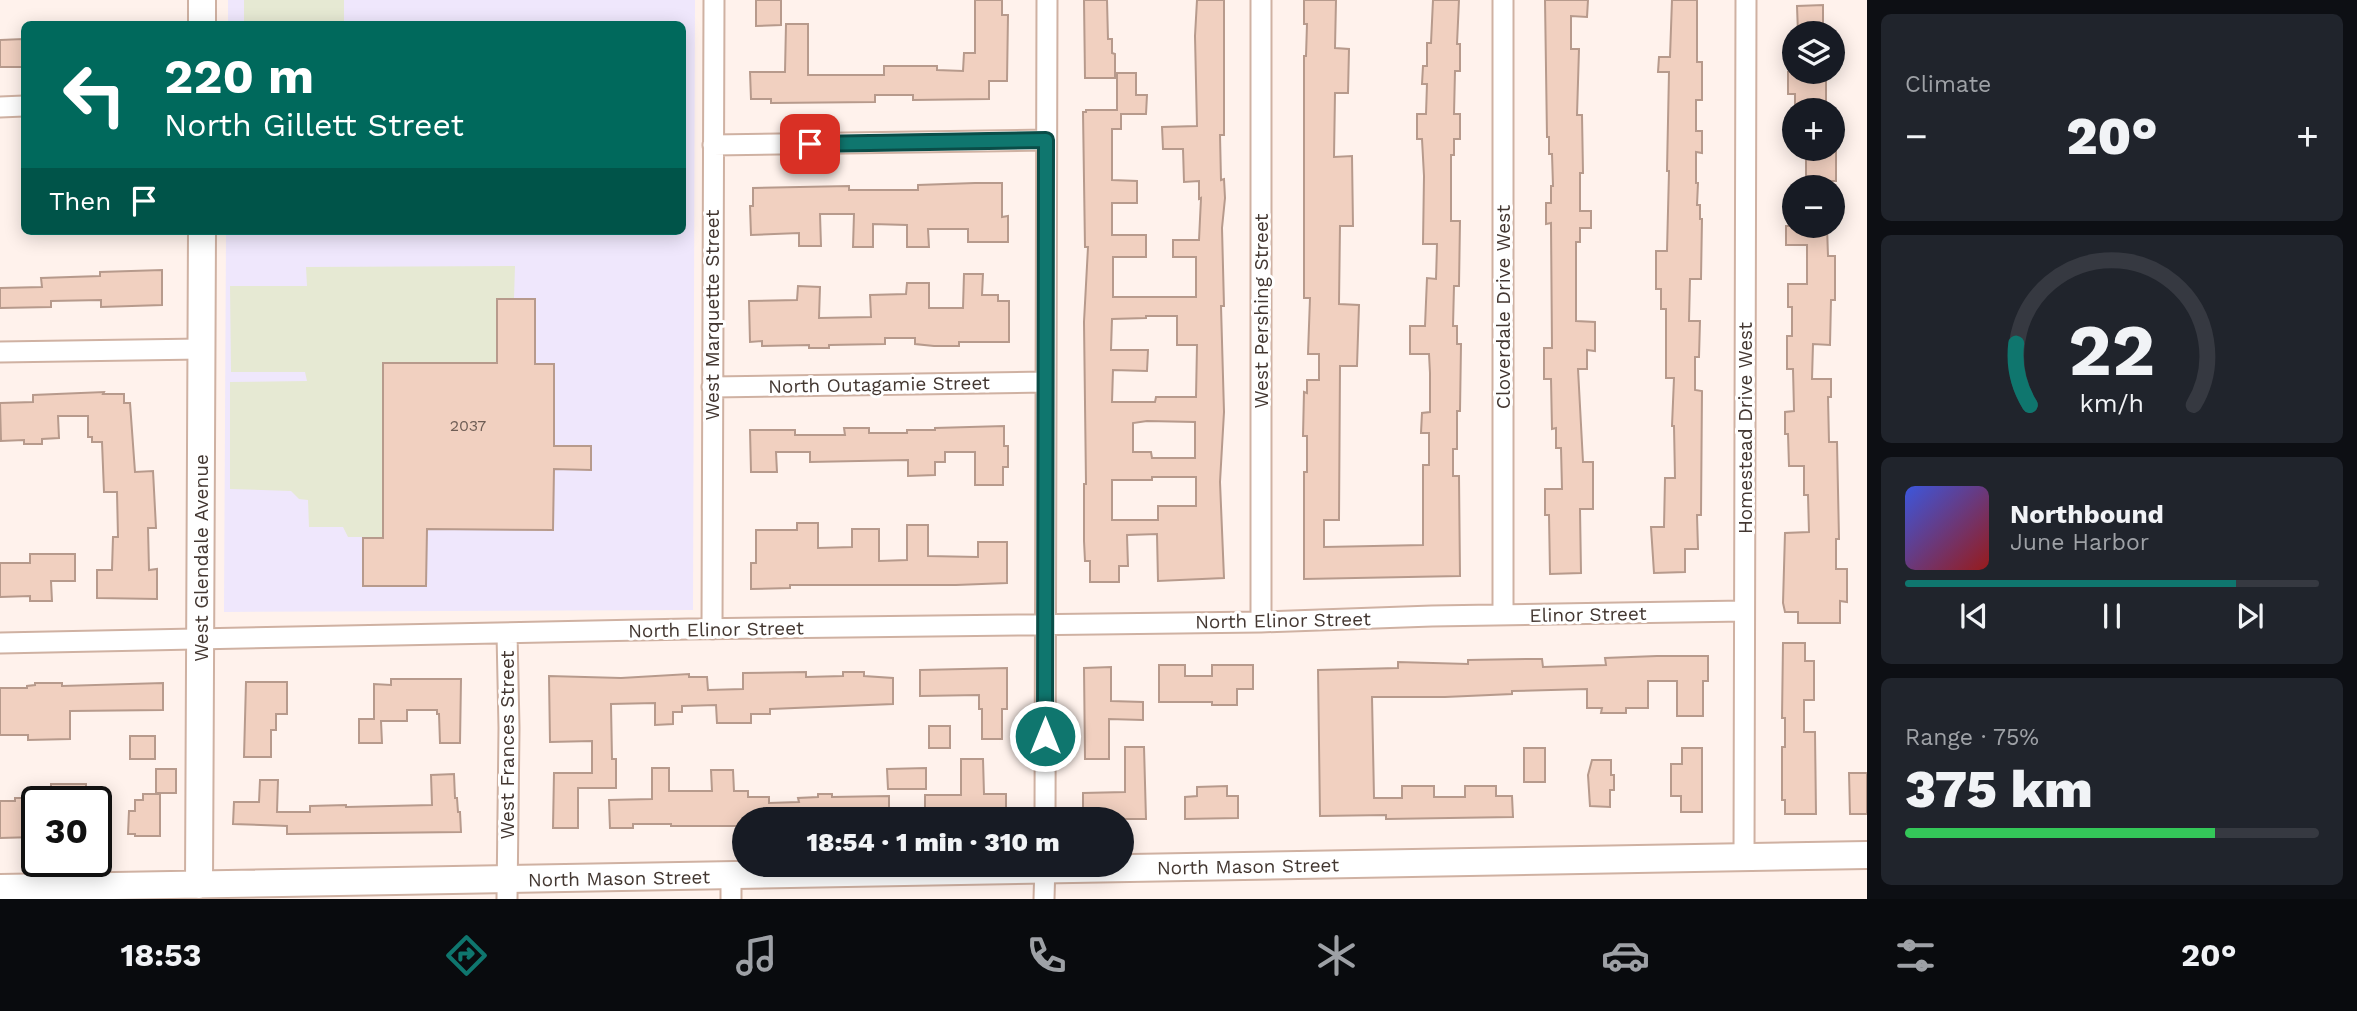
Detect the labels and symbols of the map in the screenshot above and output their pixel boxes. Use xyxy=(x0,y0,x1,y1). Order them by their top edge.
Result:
pin xyxy=(780,114,840,174)
street label: Cloverdale Drive West xyxy=(1492,205,1515,409)
street label: West Marquette Street xyxy=(701,209,724,421)
street label: West Pershing Street xyxy=(1250,213,1273,409)
street label: Homestead Drive West xyxy=(1734,322,1757,534)
street label: North Outagamie Street xyxy=(768,371,990,398)
house number: 2037 xyxy=(450,416,486,435)
street label: West Glendale Avenue xyxy=(190,454,213,662)
street label: Elinor Street xyxy=(1529,602,1647,627)
street label: North Elinor Street xyxy=(1195,607,1371,634)
street label: North Elinor Street xyxy=(628,616,804,643)
street label: West Frances Street xyxy=(496,650,519,840)
position arrow xyxy=(1008,699,1082,773)
speed limit sign: 30 xyxy=(21,786,112,877)
street label: North Mason Street xyxy=(1157,853,1339,880)
street label: North Mason Street xyxy=(528,865,710,892)

